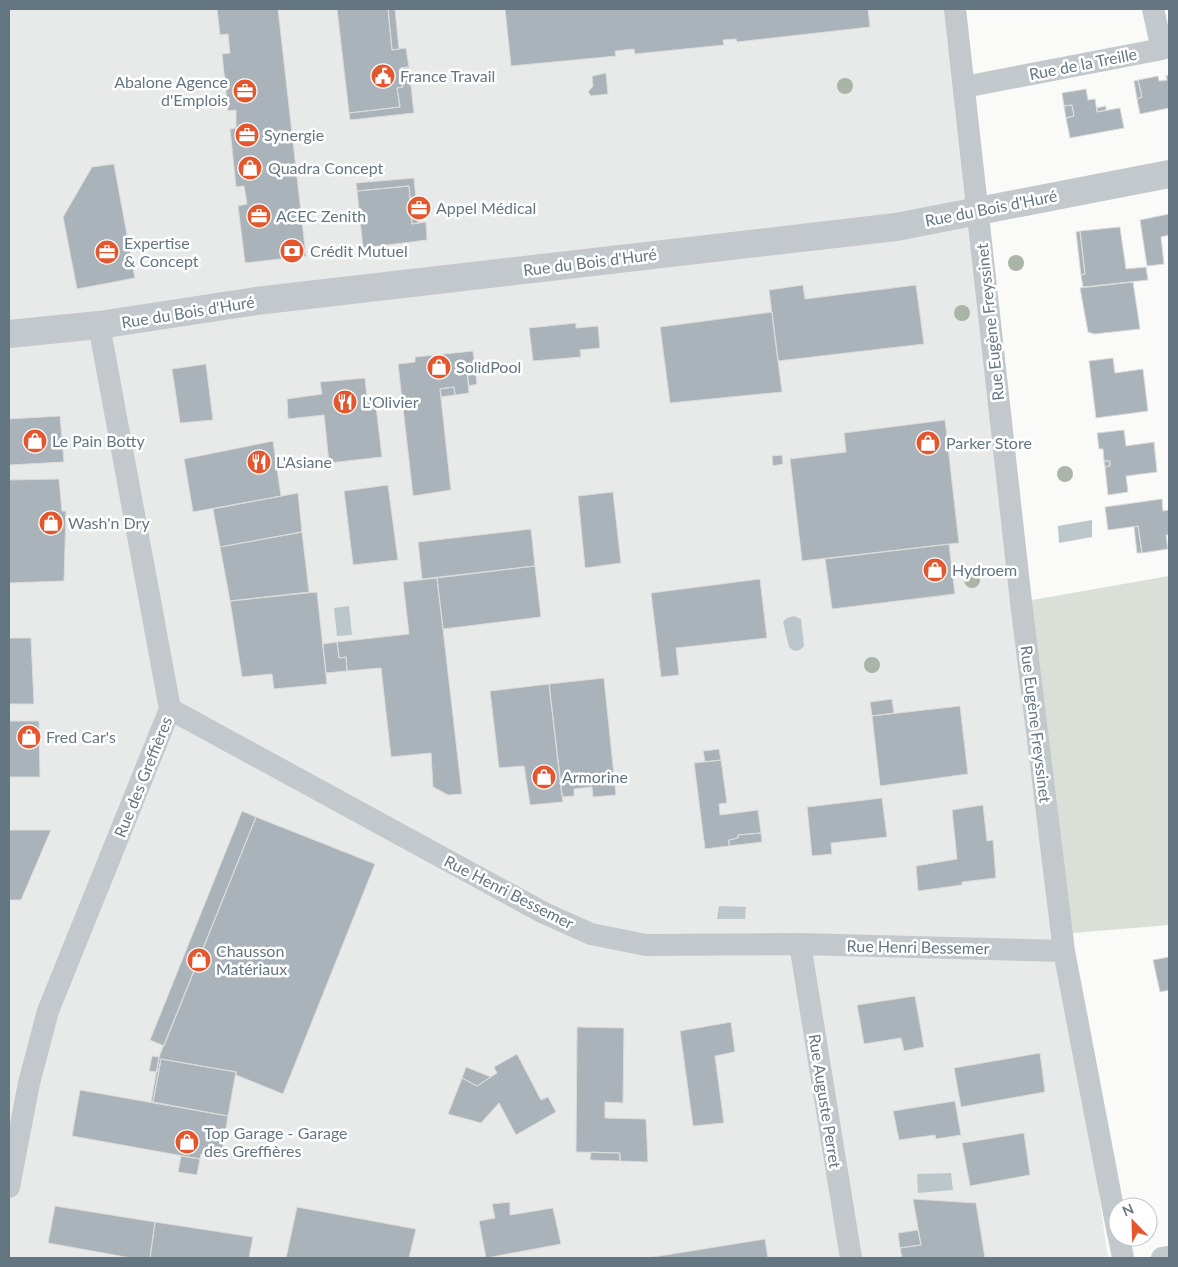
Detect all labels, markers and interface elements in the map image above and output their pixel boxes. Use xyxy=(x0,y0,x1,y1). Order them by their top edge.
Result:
street label: Rue de la Treille xyxy=(1027,44,1138,83)
public building icon: France Travail xyxy=(370,63,396,89)
place label: France Travail xyxy=(400,66,495,85)
place label: Abalone Agence d'Emplois xyxy=(114,72,228,109)
office icon: Abalone Agence d'Emplois xyxy=(232,78,258,104)
office icon: Synergie xyxy=(234,122,260,148)
place label: Synergie xyxy=(264,125,324,144)
shop icon: Quadra Concept xyxy=(237,155,263,181)
place label: Quadra Concept xyxy=(268,158,384,177)
street label: Rue du Bois d'Huré xyxy=(923,185,1059,230)
office icon: Appel Médical xyxy=(406,195,432,221)
place label: Appel Médical xyxy=(436,198,536,217)
office icon: ACEC Zenith xyxy=(246,203,272,229)
place label: ACEC Zenith xyxy=(276,206,366,225)
place label: Expertise & Concept xyxy=(124,233,199,270)
bank icon: Crédit Mutuel xyxy=(279,238,305,264)
office icon: Expertise & Concept xyxy=(94,239,120,265)
place label: Crédit Mutuel xyxy=(310,241,408,260)
street label: Rue Eugène Freyssinet xyxy=(972,242,1007,402)
street label: Rue du Bois d'Huré xyxy=(522,244,658,279)
street label: Rue du Bois d'Huré xyxy=(120,292,256,331)
shop icon: SolidPool xyxy=(426,354,452,380)
place label: SolidPool xyxy=(456,357,521,376)
restaurant icon: L'Olivier xyxy=(332,389,358,415)
place label: L'Olivier xyxy=(362,392,419,411)
shop icon: Le Pain Botty xyxy=(22,428,48,454)
shop icon: Parker Store xyxy=(915,430,941,456)
place label: Le Pain Botty xyxy=(52,431,145,450)
place label: Parker Store xyxy=(946,433,1032,452)
restaurant icon: L'Asiane xyxy=(246,449,272,475)
place label: L'Asiane xyxy=(276,452,332,471)
shop icon: Wash'n Dry xyxy=(38,510,64,536)
place label: Wash'n Dry xyxy=(68,513,150,532)
shop icon: Hydroem xyxy=(922,557,948,583)
place label: Hydroem xyxy=(952,560,1017,579)
street label: Rue Eugène Freyssinet xyxy=(1017,644,1056,804)
street label: Rue des Greffières xyxy=(110,714,175,840)
shop icon: Fred Car's xyxy=(16,724,42,750)
place label: Fred Car's xyxy=(46,727,116,746)
shop icon: Armorine xyxy=(531,764,557,790)
place label: Armorine xyxy=(562,767,628,786)
street label: Rue Henri Bessemer xyxy=(441,851,577,932)
street label: Rue Henri Bessemer xyxy=(847,936,990,957)
place label: Chausson Matériaux xyxy=(216,941,287,978)
shop icon: Chausson Matériaux xyxy=(186,947,212,973)
street label: Rue Auguste Perret xyxy=(805,1032,846,1170)
place label: Top Garage - Garage des Greffières xyxy=(204,1123,348,1160)
shop icon: Top Garage - Garage des Greffières xyxy=(174,1129,200,1155)
north arrow xyxy=(1108,1197,1158,1247)
text: N xyxy=(1119,1200,1136,1220)

